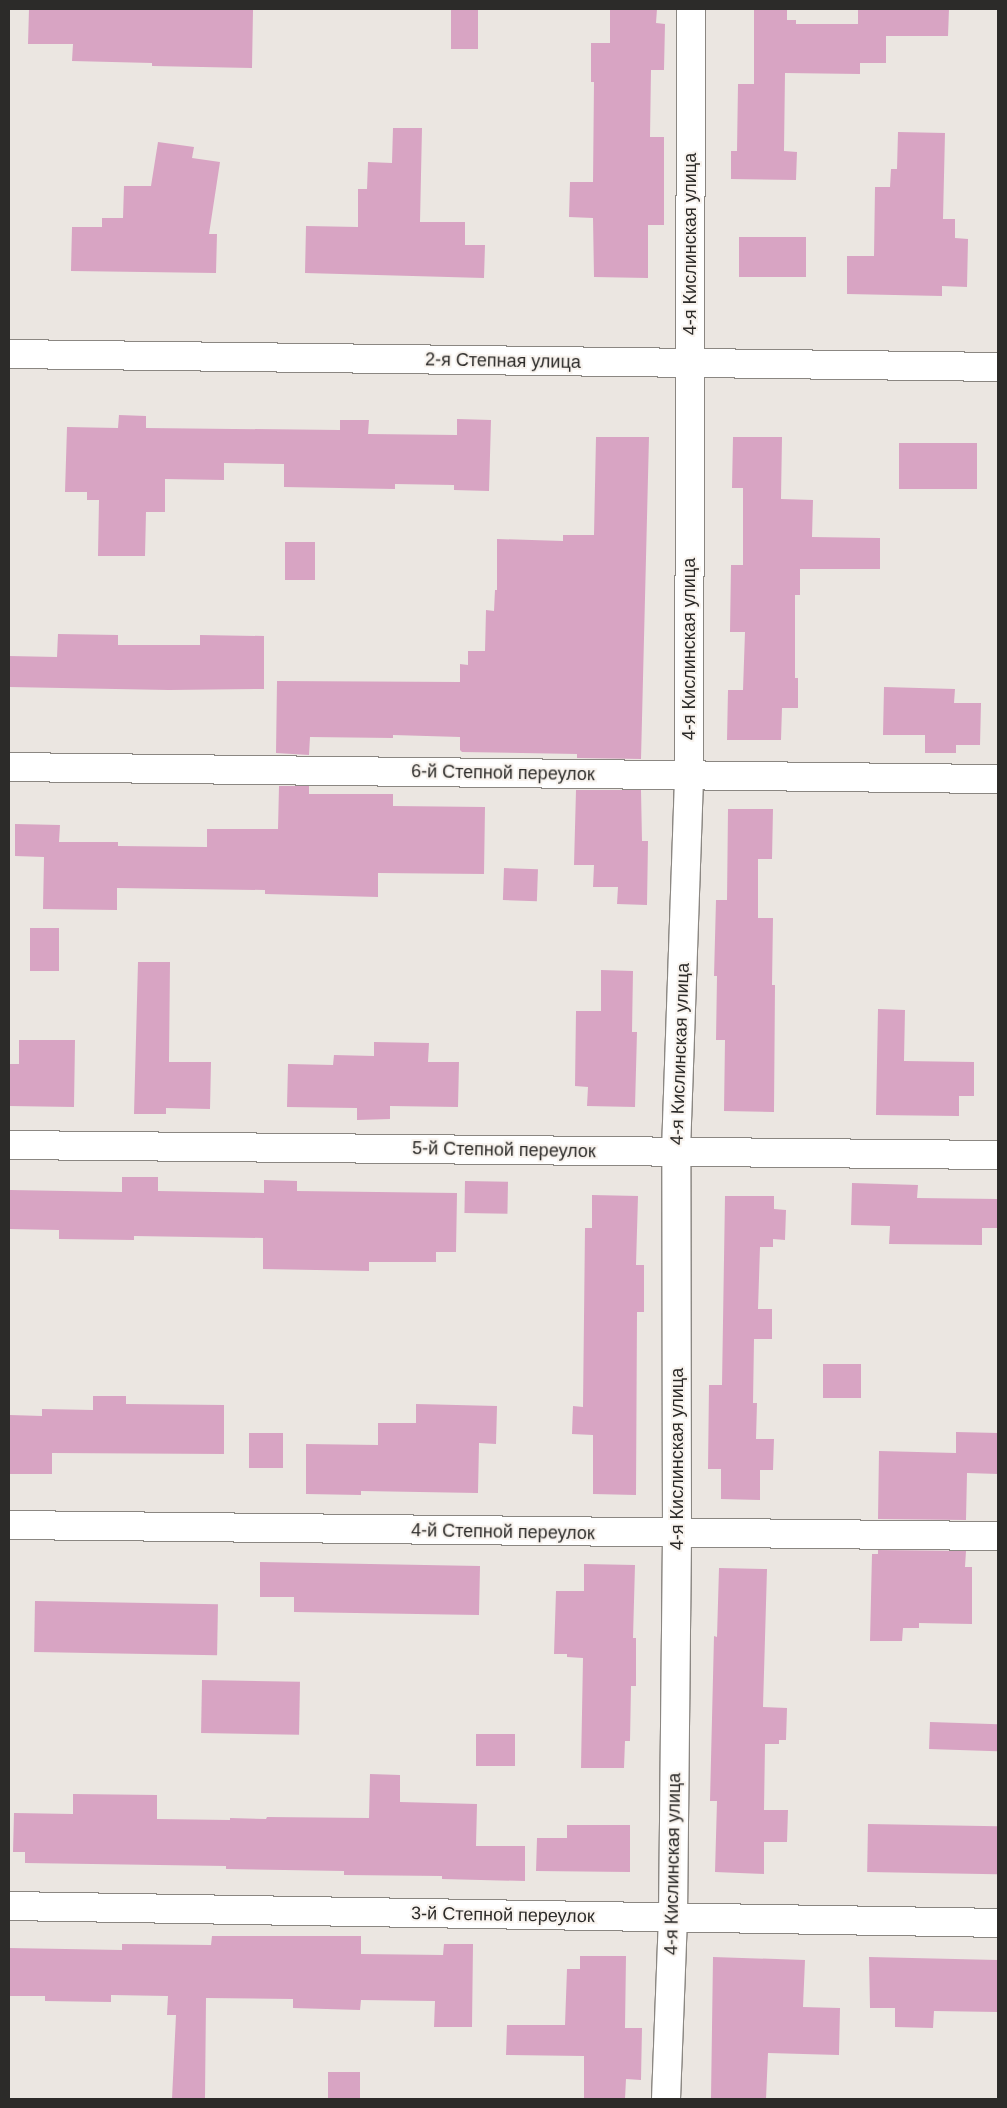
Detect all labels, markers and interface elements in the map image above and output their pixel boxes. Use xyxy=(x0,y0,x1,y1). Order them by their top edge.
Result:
street label: 4-я Кислинская улица xyxy=(679,153,701,335)
street label: 2-я Степная улица xyxy=(425,349,581,373)
street label: 4-я Кислинская улица xyxy=(678,558,700,740)
street label: 6-й Степной переулок xyxy=(411,761,595,785)
street label: 4-я Кислинская улица xyxy=(666,963,694,1145)
street label: 5-й Степной переулок xyxy=(412,1138,596,1162)
street label: 4-я Кислинская улица xyxy=(666,1368,688,1550)
street label: 4-й Степной переулок xyxy=(411,1520,595,1544)
street label: 4-я Кислинская улица xyxy=(661,1773,685,1955)
street label: 3-й Степной переулок xyxy=(411,1903,595,1927)

